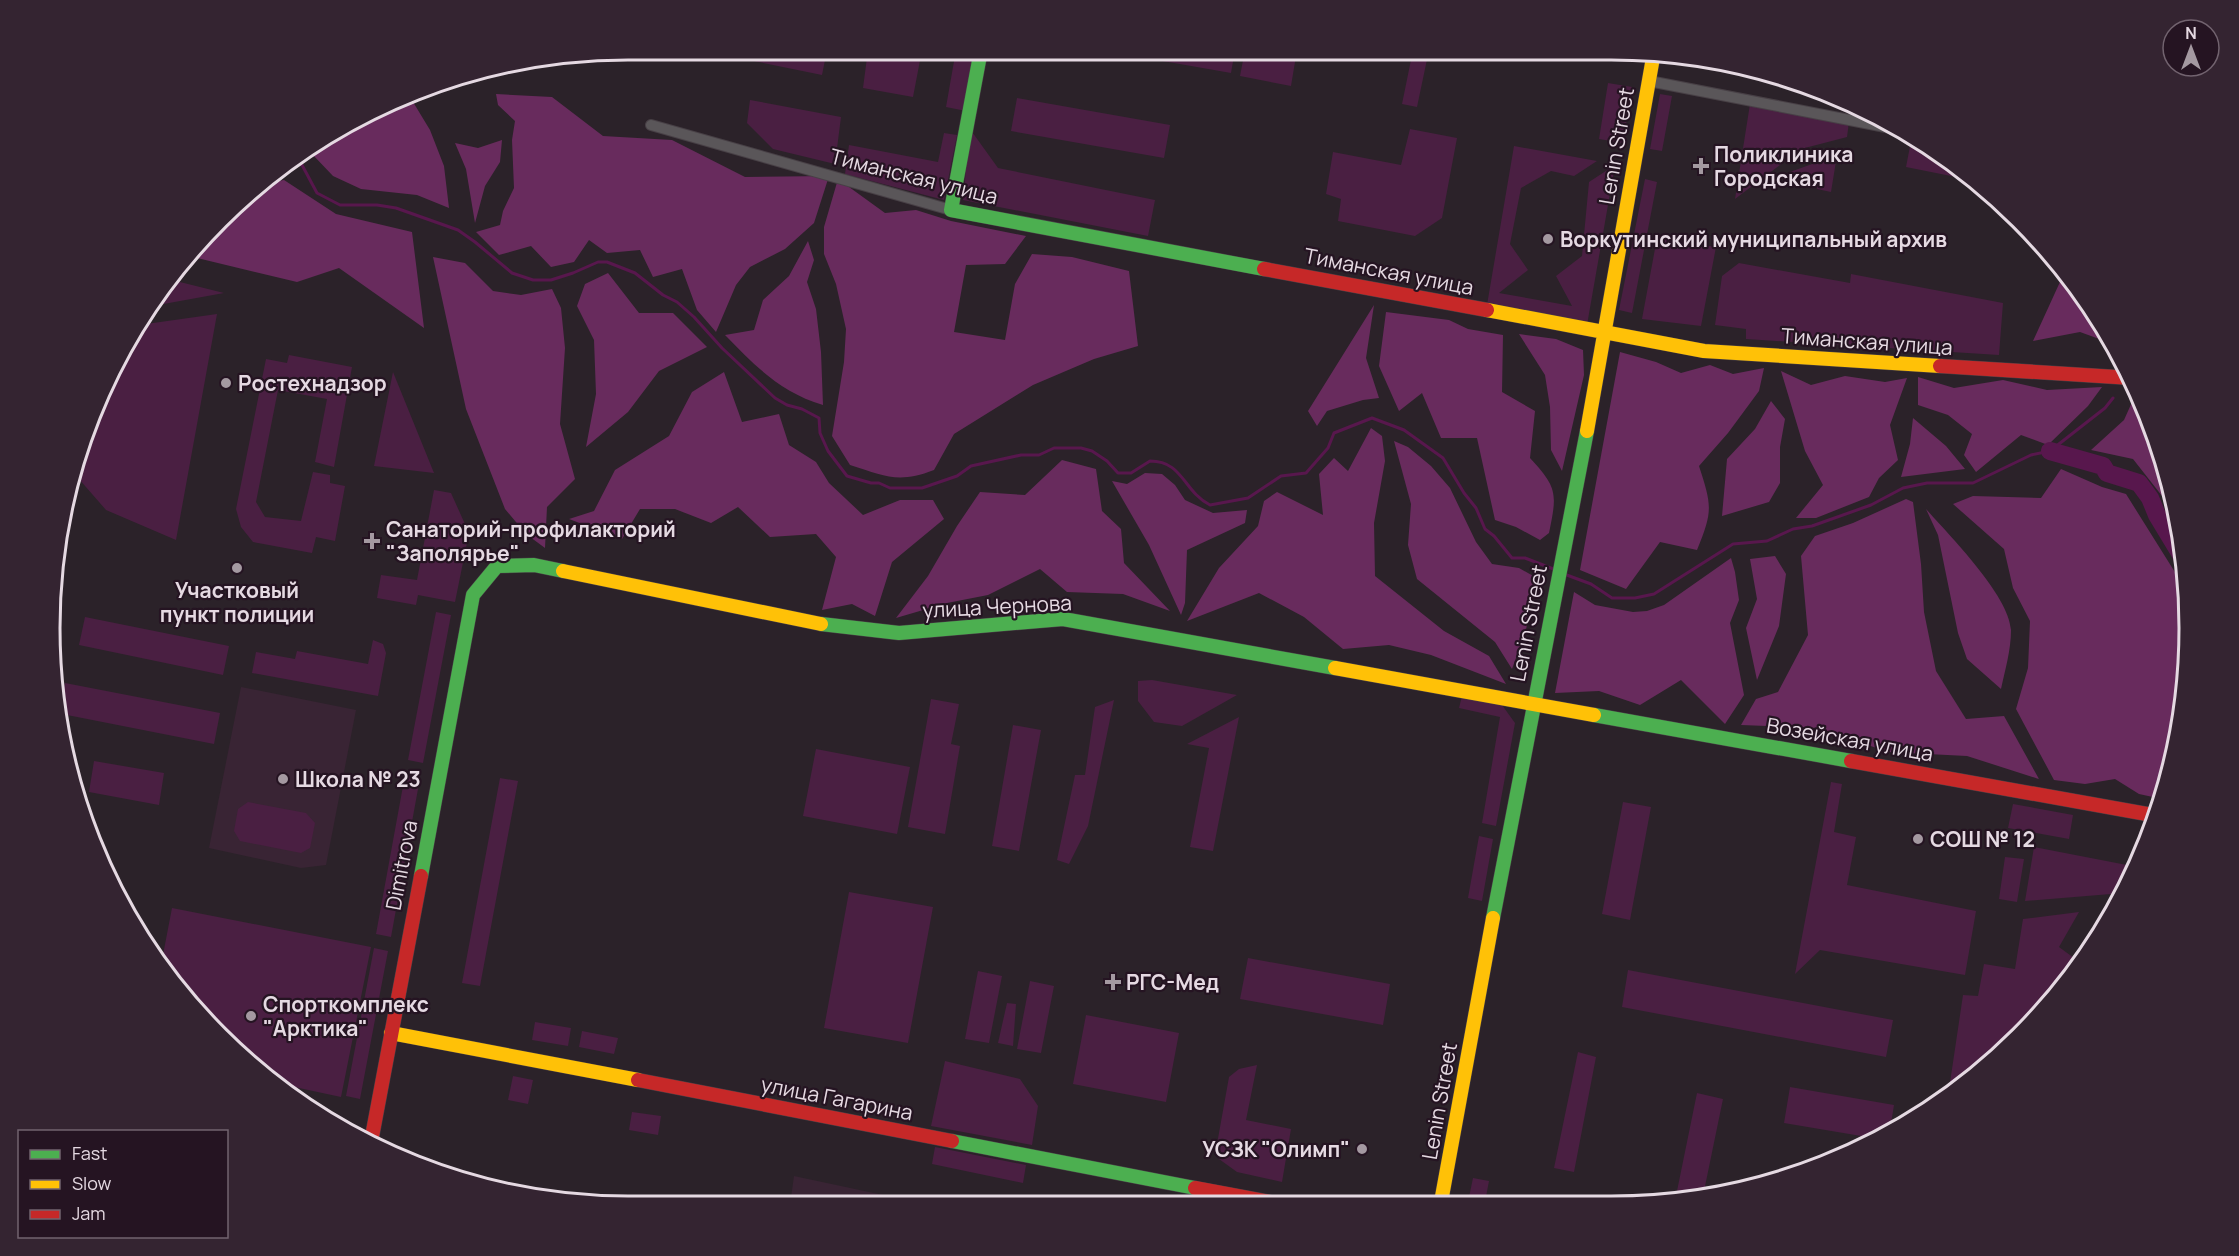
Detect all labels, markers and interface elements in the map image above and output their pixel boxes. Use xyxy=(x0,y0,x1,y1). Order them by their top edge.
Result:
north arrow xyxy=(2161,18,2221,78)
text: N xyxy=(2185,22,2197,44)
street label: Lenin Street xyxy=(1592,85,1640,207)
place label: Поликлиника Городская xyxy=(1714,140,1853,192)
street label: Тиманская улица xyxy=(827,142,1001,210)
marker: Поликлиника Городская xyxy=(1692,157,1710,175)
place label: Воркутинский муниципальный архив xyxy=(1560,225,1947,253)
marker: Воркутинский муниципальный архив xyxy=(1541,232,1555,246)
street label: Тиманская улица xyxy=(1302,241,1476,301)
street label: Тиманская улица xyxy=(1780,321,1954,361)
place label: Ростехнадзор xyxy=(238,369,387,397)
marker: Ростехнадзор xyxy=(219,376,233,390)
place label: Санаторий-профилакторий "Заполярье" xyxy=(386,515,676,567)
marker: Санаторий-профилакторий "Заполярье" xyxy=(363,532,381,550)
marker: Участковый пункт полиции xyxy=(230,561,244,575)
street label: Lenin Street xyxy=(1503,562,1553,684)
place label: Участковый пункт полиции xyxy=(160,576,314,628)
street label: улица Чернова xyxy=(922,588,1072,624)
street label: Возейская улица xyxy=(1764,711,1936,767)
place label: Школа № 23 xyxy=(295,765,421,793)
marker: Школа № 23 xyxy=(276,772,290,786)
street label: Dimitrova xyxy=(379,818,423,912)
place label: СОШ № 12 xyxy=(1930,825,2035,853)
marker: СОШ № 12 xyxy=(1911,832,1925,846)
place label: РГС-Мед xyxy=(1126,968,1219,996)
marker: РГС-Мед xyxy=(1104,973,1122,991)
place label: Спорткомплекс "Арктика" xyxy=(263,990,429,1042)
marker: Спорткомплекс "Арктика" xyxy=(244,1009,258,1023)
street label: Lenin Street xyxy=(1415,1040,1463,1162)
street label: улица Гагарина xyxy=(759,1070,915,1126)
legend xyxy=(18,1130,228,1238)
place label: УСЗК "Олимп" xyxy=(1202,1135,1350,1163)
text: Fast xyxy=(72,1141,107,1165)
marker: УСЗК "Олимп" xyxy=(1355,1142,1369,1156)
text: Slow xyxy=(72,1171,112,1195)
text: Jam xyxy=(72,1201,106,1225)

